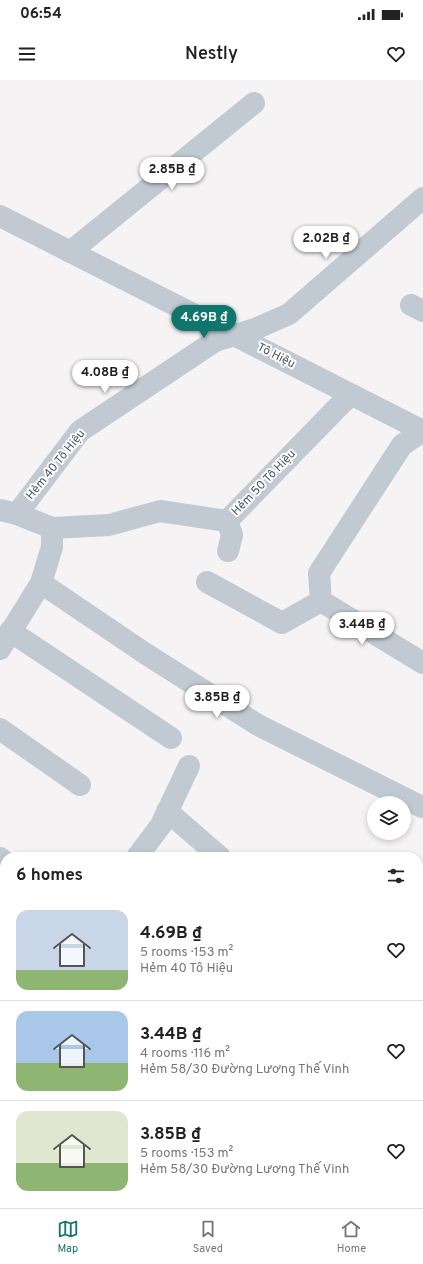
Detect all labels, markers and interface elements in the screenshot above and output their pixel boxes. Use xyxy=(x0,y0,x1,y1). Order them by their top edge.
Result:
text: 06:54 xyxy=(20,5,62,24)
icon: menu xyxy=(16,43,38,65)
text: Nestly xyxy=(185,43,238,66)
icon: heart xyxy=(385,43,407,65)
pin: 2.85B ₫ xyxy=(135,157,209,191)
text: 2.85B ₫ xyxy=(149,162,195,178)
pin: 2.02B ₫ xyxy=(289,226,363,260)
text: 2.02B ₫ xyxy=(302,231,350,247)
pin: 4.69B ₫ xyxy=(167,305,241,339)
text: 4.69B ₫ xyxy=(180,310,228,326)
street label: Tô Hiệu xyxy=(254,340,298,372)
pin: 4.08B ₫ xyxy=(68,360,142,394)
text: 4.08B ₫ xyxy=(81,365,129,381)
street label: Hẻm 40 Tô Hiệu xyxy=(23,427,89,503)
street label: Hẻm 50 Tô Hiệu xyxy=(228,447,300,519)
pin: 3.44B ₫ xyxy=(325,612,399,646)
text: 3.44B ₫ xyxy=(338,617,386,633)
pin: 3.85B ₫ xyxy=(180,685,254,719)
text: 3.85B ₫ xyxy=(194,690,240,706)
map controls xyxy=(367,796,411,840)
button: layers xyxy=(367,796,411,840)
text: 6 homes xyxy=(16,865,83,887)
icon: filters xyxy=(385,865,407,887)
text: 4.69B ₫ xyxy=(140,923,202,945)
icon: home xyxy=(48,926,96,974)
icon: heart xyxy=(385,939,407,961)
text: 5 rooms · 153 m² xyxy=(140,945,233,961)
text: Hẻm 40 Tô Hiệu xyxy=(140,961,233,977)
text: 3.44B ₫ xyxy=(140,1024,202,1046)
icon: home xyxy=(48,1027,96,1075)
icon: heart xyxy=(385,1040,407,1062)
text: 4 rooms · 116 m² xyxy=(140,1046,230,1062)
text: Hẻm 58/30 Đường Lương Thế Vinh xyxy=(140,1062,349,1078)
text: 3.85B ₫ xyxy=(140,1124,201,1146)
icon: home xyxy=(48,1127,96,1175)
icon: heart xyxy=(385,1140,407,1162)
text: 5 rooms · 153 m² xyxy=(140,1146,233,1162)
text: Hẻm 58/30 Đường Lương Thế Vinh xyxy=(140,1162,349,1178)
tab: Map xyxy=(57,1218,79,1256)
tab: Saved xyxy=(193,1218,223,1256)
tab: Home xyxy=(337,1218,366,1256)

